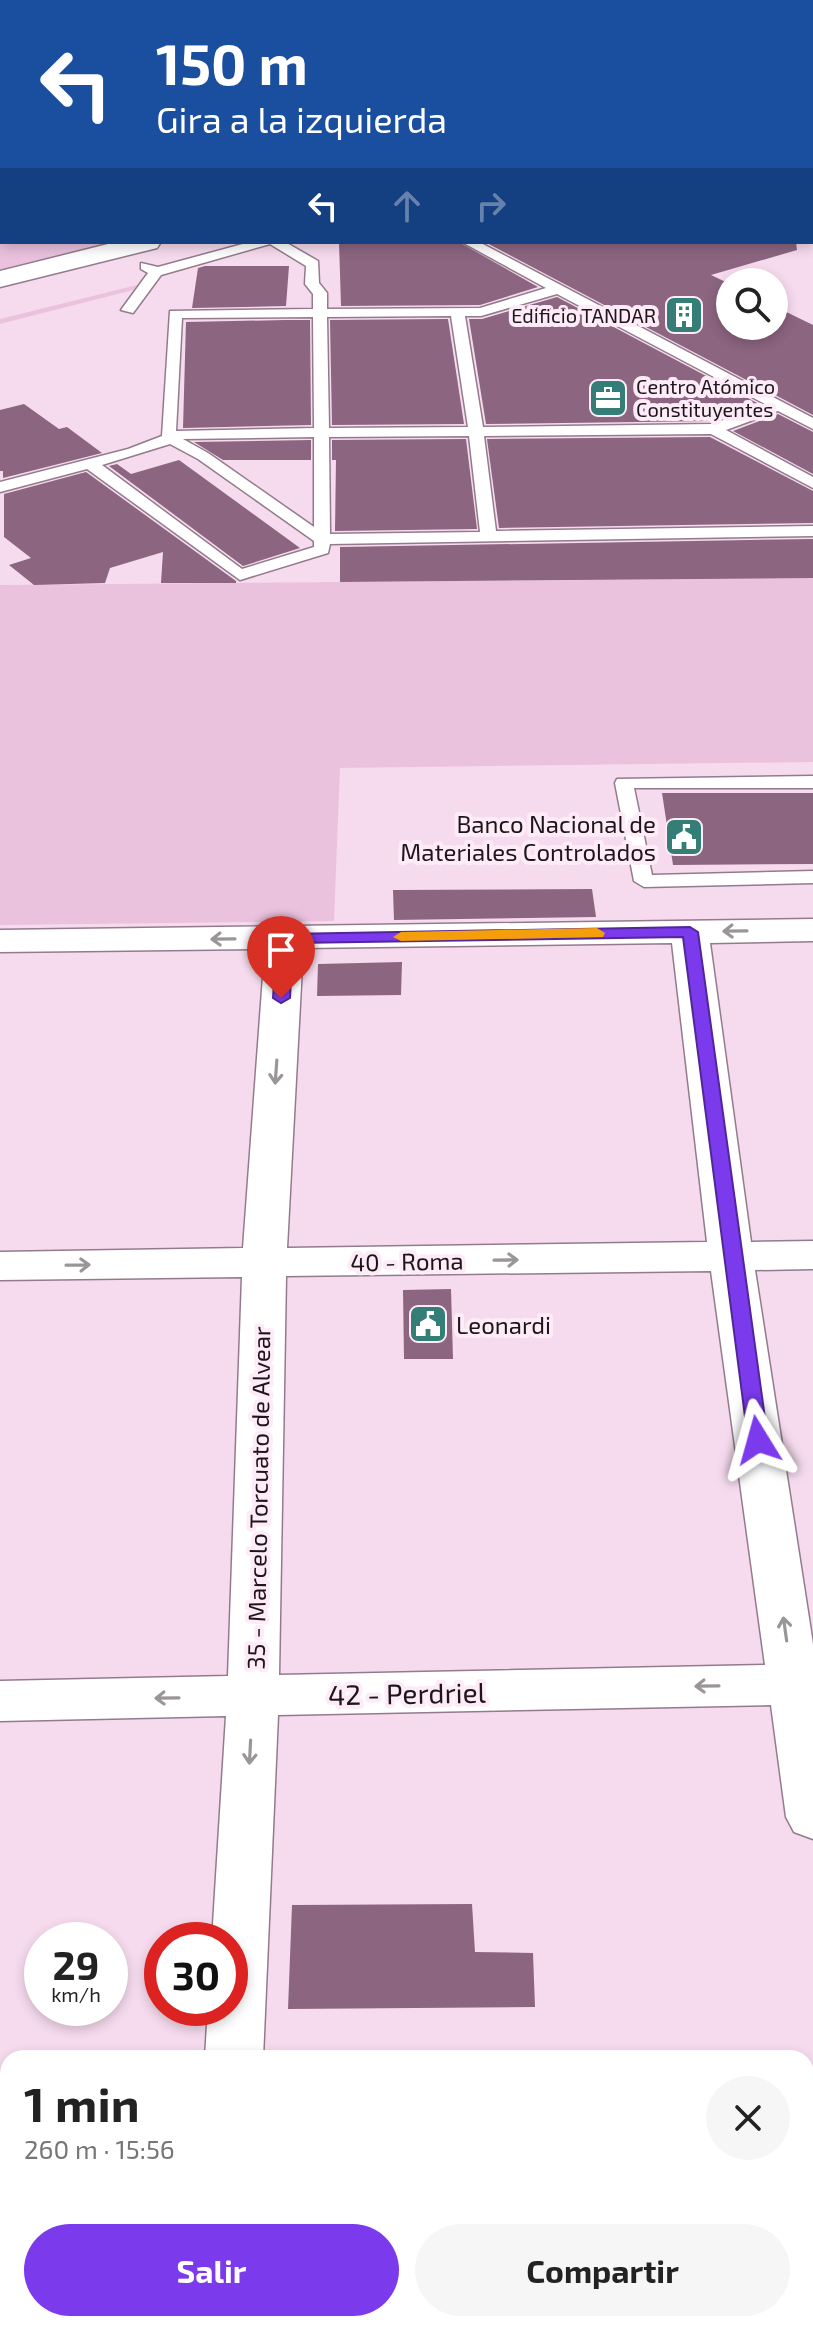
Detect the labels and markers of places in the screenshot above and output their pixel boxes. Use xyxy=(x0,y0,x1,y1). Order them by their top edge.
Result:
building icon: Edificio TANDAR xyxy=(663,294,705,336)
place label: Edificio TANDAR xyxy=(511,303,656,327)
place label: Centro Atómico Constituyentes xyxy=(636,374,775,421)
office icon: Centro Atómico Constituyentes xyxy=(587,377,629,419)
place label: Banco Nacional de Materiales Controlados xyxy=(400,809,656,866)
public building icon: Banco Nacional de Materiales Controlados xyxy=(663,816,705,858)
pin xyxy=(247,916,315,998)
public building icon: Leonardi xyxy=(407,1303,449,1345)
place label: Leonardi xyxy=(456,1310,551,1339)

